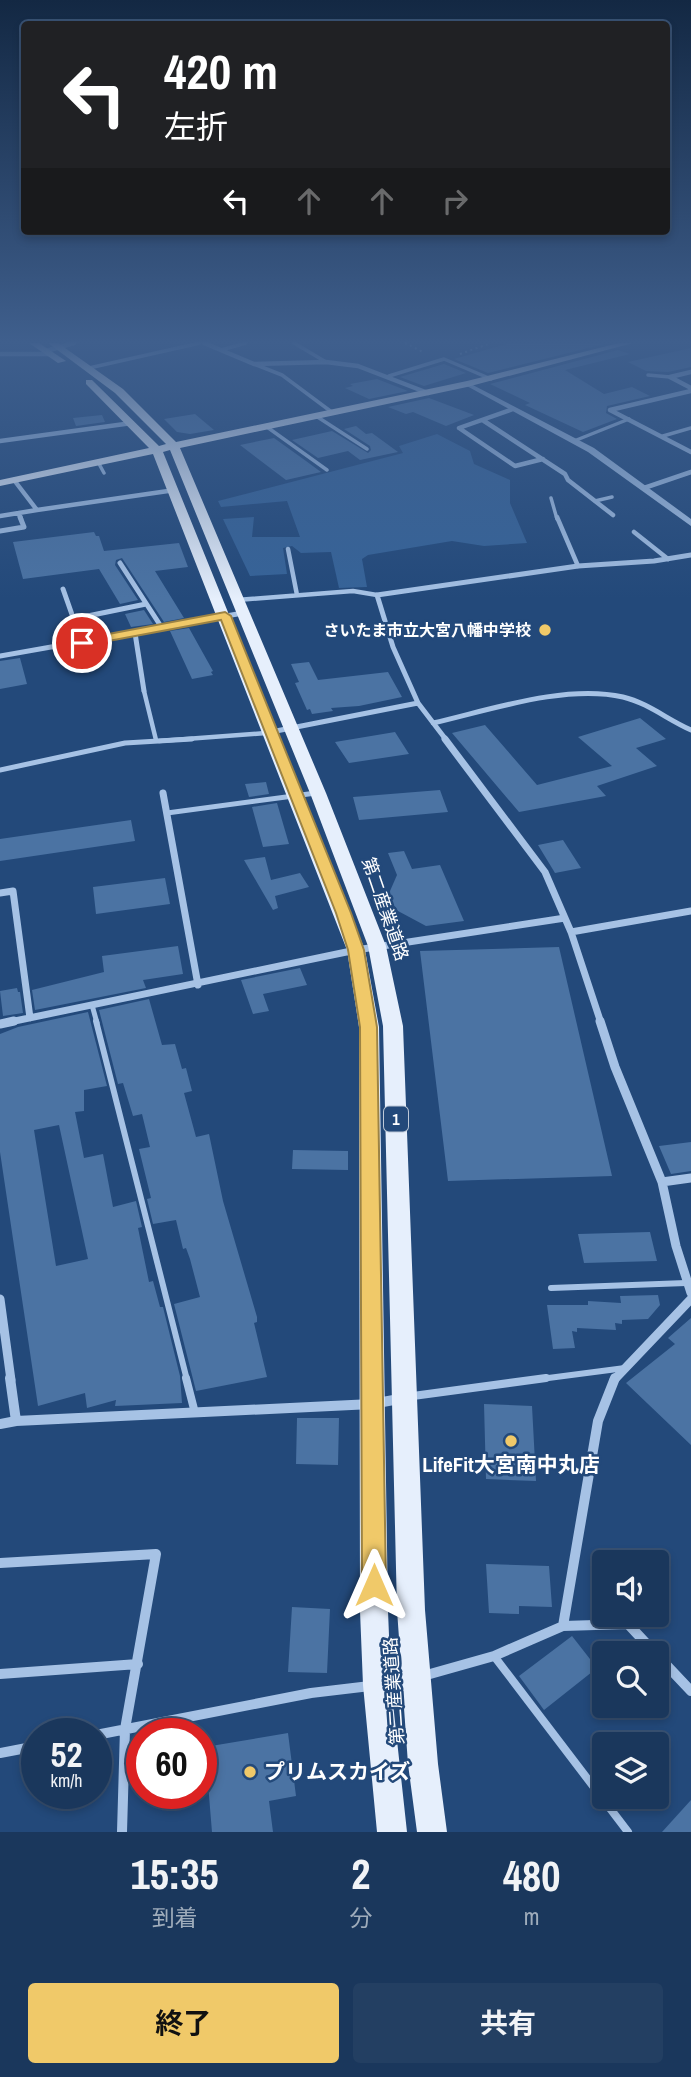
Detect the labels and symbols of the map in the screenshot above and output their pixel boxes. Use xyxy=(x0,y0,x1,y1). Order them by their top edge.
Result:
pin xyxy=(52,613,112,673)
place label: さいたま市立大宮八幡中学校 xyxy=(323,619,531,641)
marker: さいたま市立大宮八幡中学校 xyxy=(537,622,553,638)
street label: 第二産業道路 xyxy=(356,854,415,964)
road number: 1 xyxy=(384,1106,408,1132)
marker: LifeFit大宮南中丸店 xyxy=(503,1433,519,1449)
place label: LifeFit大宮南中丸店 xyxy=(422,1450,600,1479)
position arrow xyxy=(337,1548,411,1622)
street label: 第二産業道路 xyxy=(377,1636,410,1746)
speed limit sign: 60 xyxy=(126,1718,217,1809)
place label: プリムスカイズ xyxy=(264,1757,410,1786)
marker: プリムスカイズ xyxy=(242,1764,258,1780)

